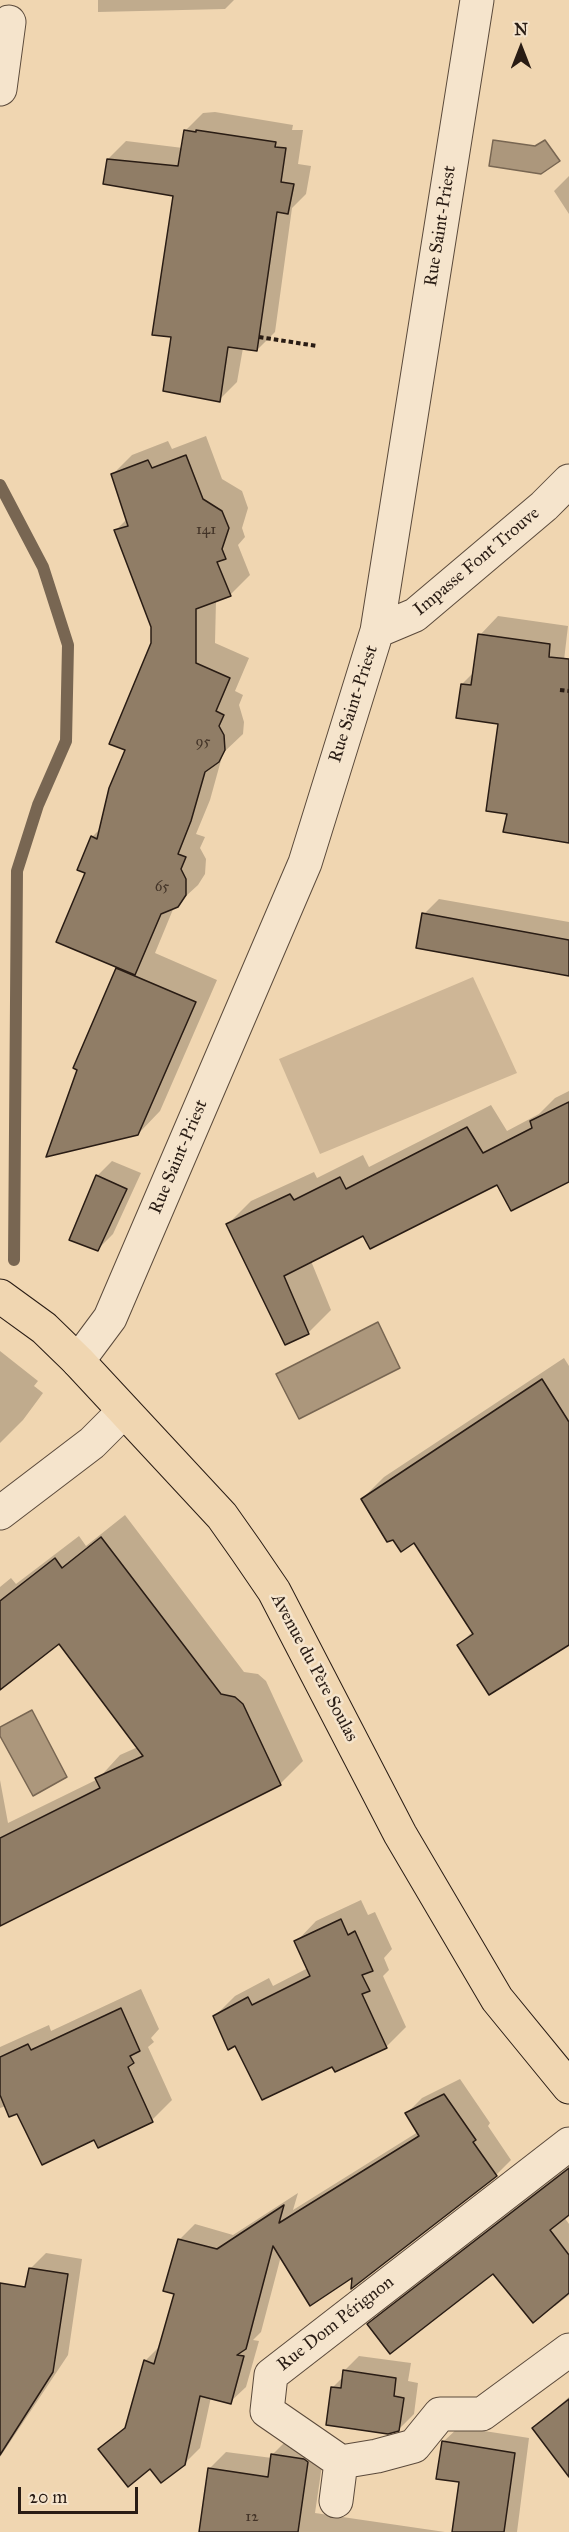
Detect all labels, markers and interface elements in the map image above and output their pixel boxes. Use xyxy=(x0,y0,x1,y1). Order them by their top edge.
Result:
north arrow xyxy=(491,18,551,78)
text: N xyxy=(514,20,528,39)
street label: Rue Saint-Priest xyxy=(421,164,461,288)
street label: Impasse Font Trouve xyxy=(410,503,544,621)
house number: 141 xyxy=(196,521,216,539)
street label: Rue Saint-Priest xyxy=(325,643,383,765)
house number: 95 xyxy=(195,733,211,751)
house number: 65 xyxy=(155,878,169,896)
street label: Rue Saint-Priest xyxy=(145,1097,213,1217)
street label: Avenue du Père Soulas xyxy=(266,1590,362,1746)
street label: Rue Dom Pérignon xyxy=(273,2272,399,2376)
scale bar xyxy=(21,2475,141,2513)
text: 20 m xyxy=(29,2486,67,2508)
house number: 12 xyxy=(245,2508,259,2526)

